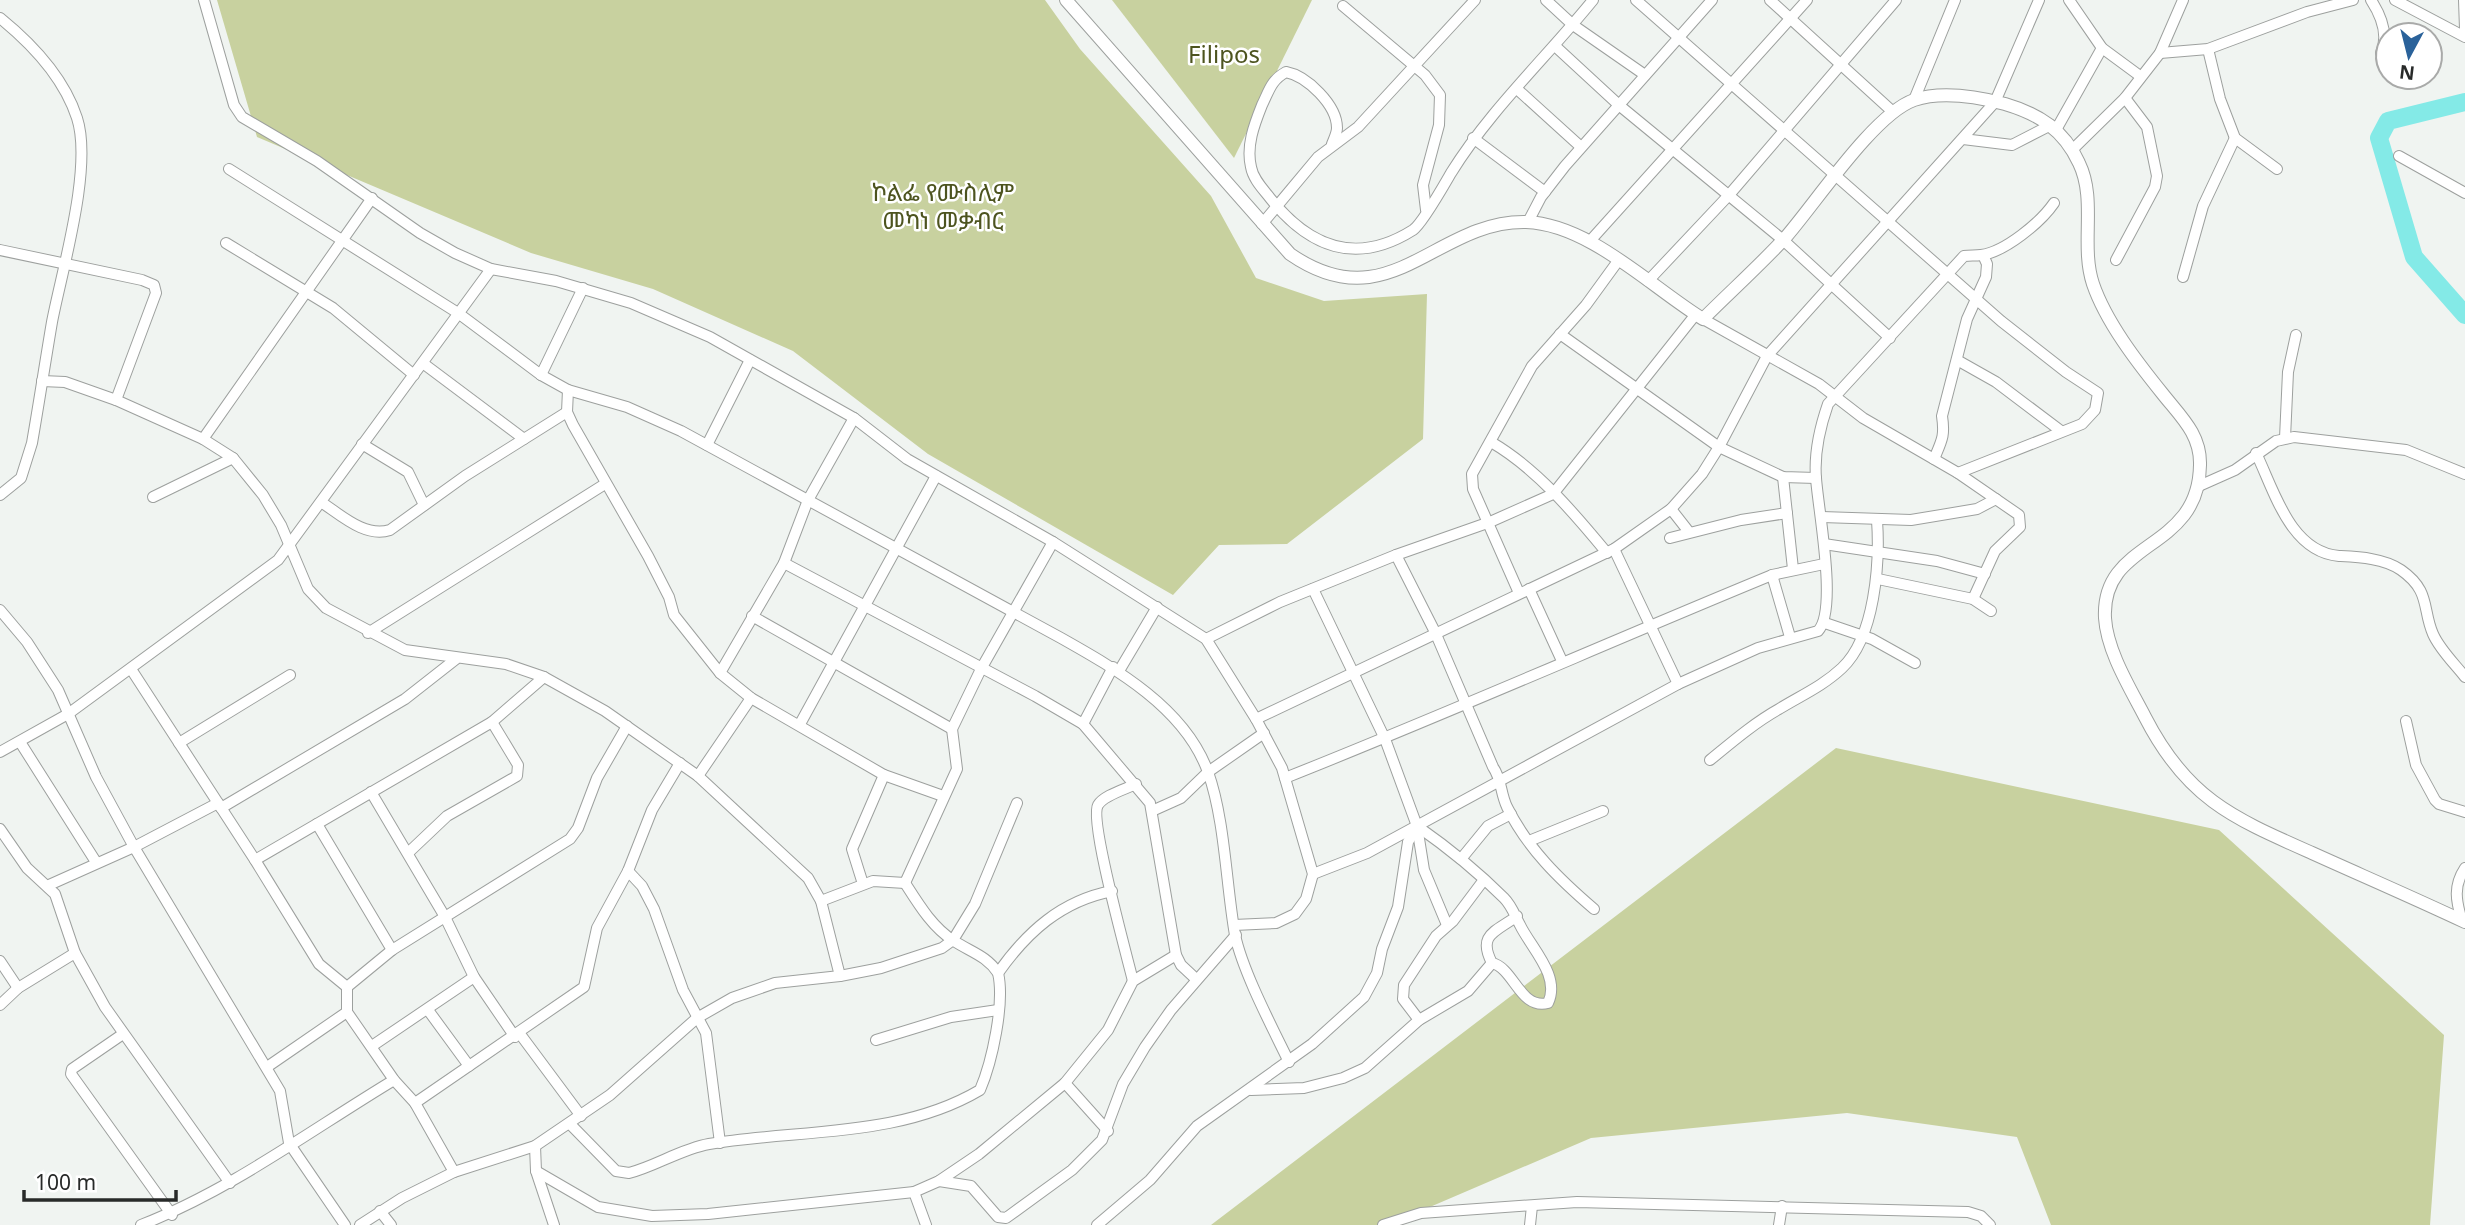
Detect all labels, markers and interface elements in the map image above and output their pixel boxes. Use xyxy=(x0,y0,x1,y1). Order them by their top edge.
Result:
north arrow xyxy=(2374,21,2444,91)
park label: Filipos xyxy=(1188,37,1260,70)
text: N xyxy=(2398,59,2416,87)
park label: ኮልፌ የሙስሊም መካነ መቃብር xyxy=(872,175,1014,236)
scale bar xyxy=(24,1158,177,1202)
text: 100 m xyxy=(35,1168,96,1196)

